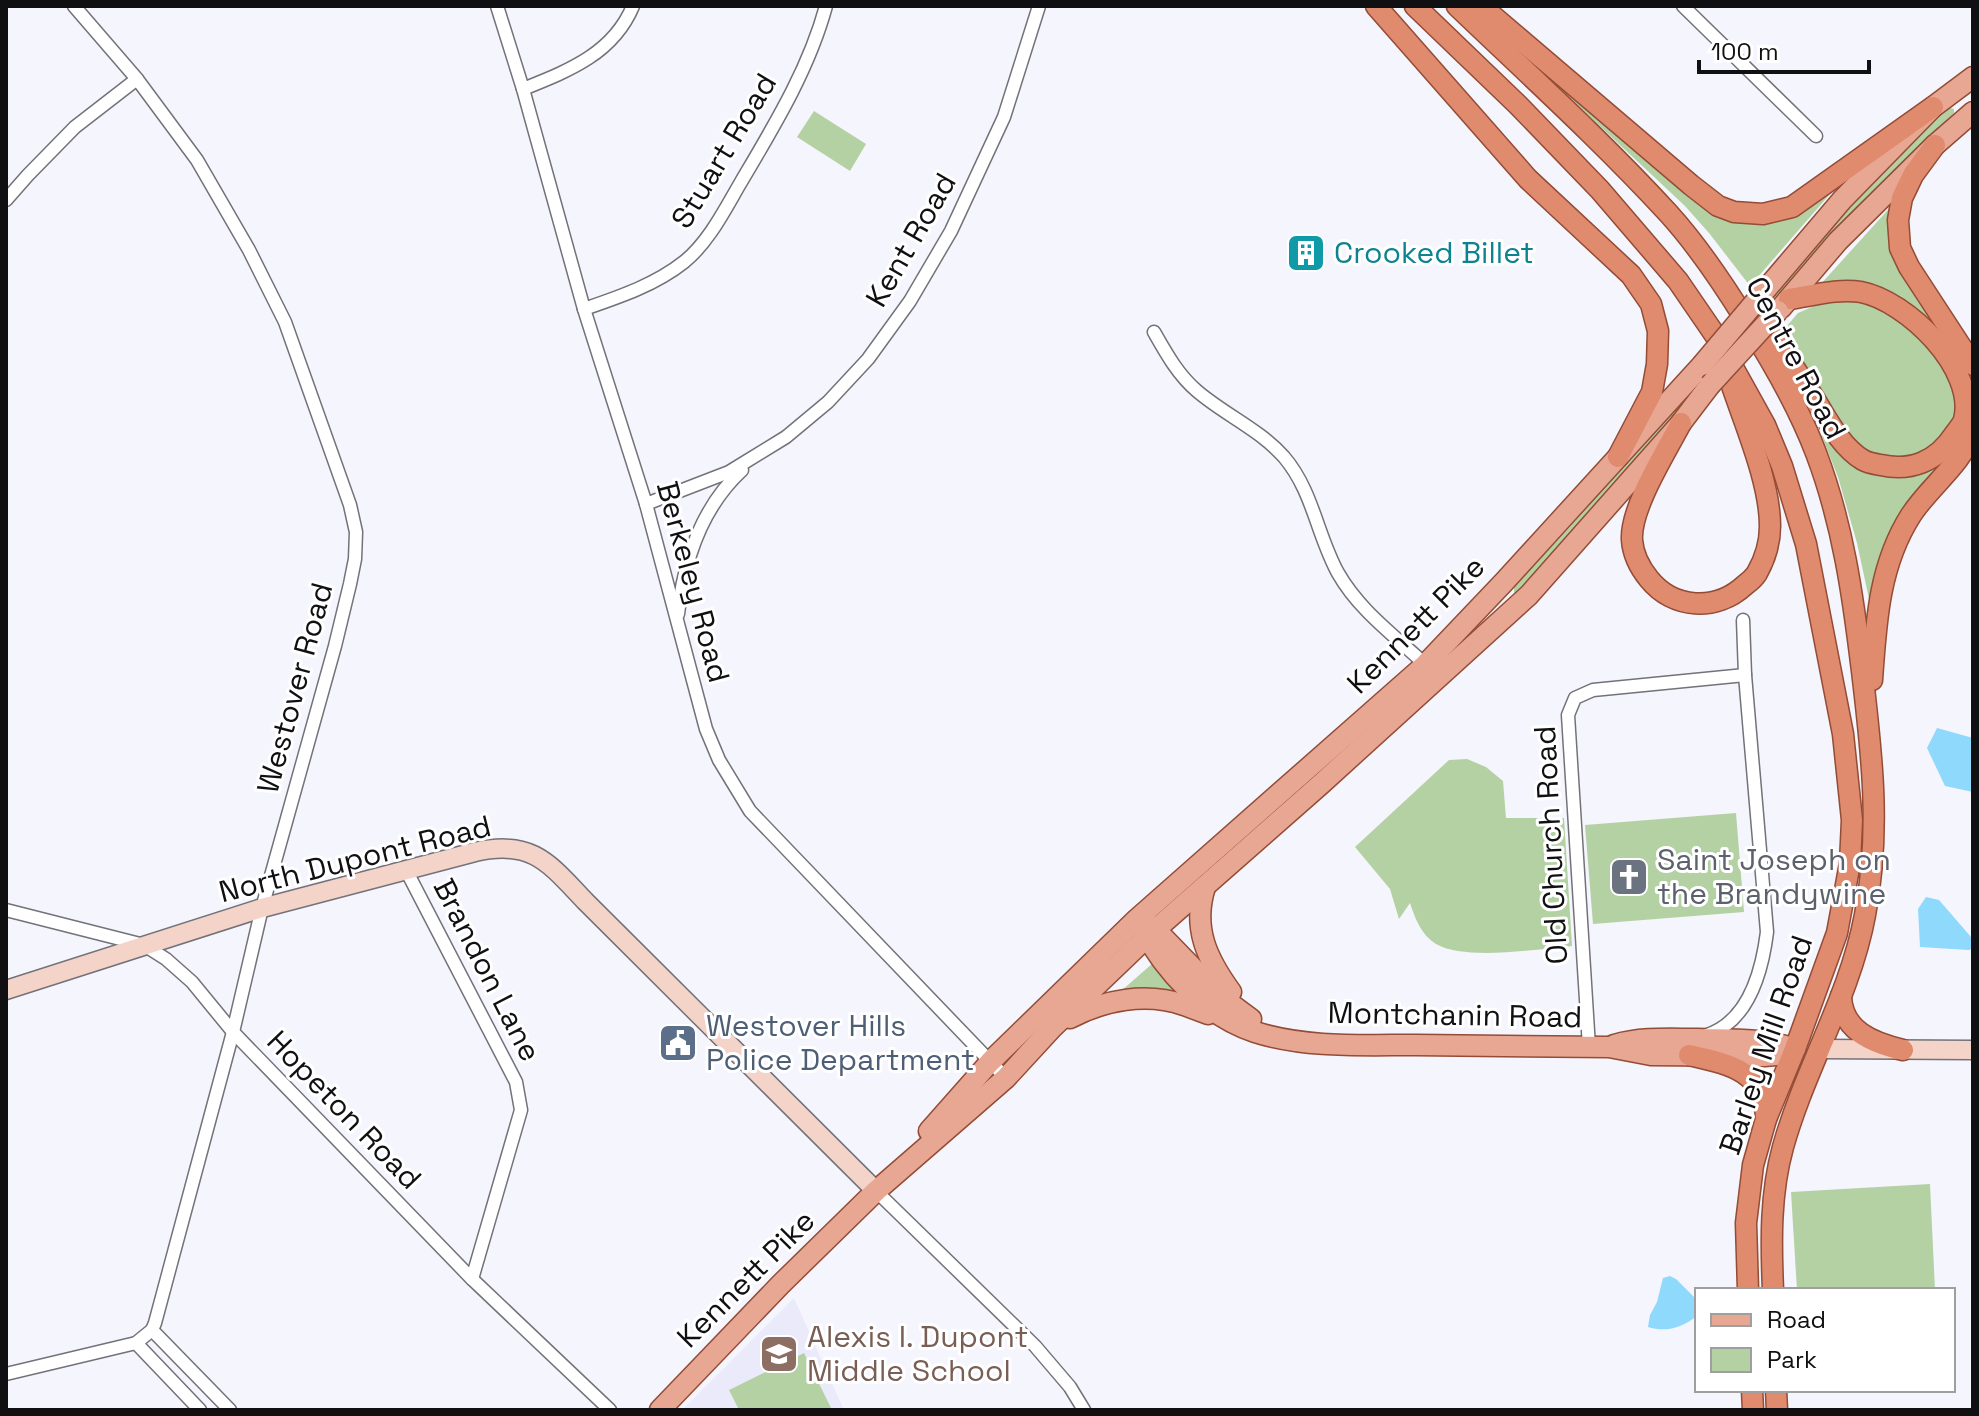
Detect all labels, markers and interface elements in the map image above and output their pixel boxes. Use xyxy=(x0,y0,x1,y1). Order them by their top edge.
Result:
scale bar xyxy=(1699,24,1869,74)
text: 100 m xyxy=(1711,36,1779,67)
street label: Stuart Road xyxy=(662,66,785,235)
street label: Kent Road xyxy=(857,166,965,314)
building icon: Crooked Billet xyxy=(1285,232,1327,274)
place label: Crooked Billet xyxy=(1334,233,1534,272)
street label: Centre Road xyxy=(1737,270,1856,446)
street label: Berkeley Road xyxy=(648,477,739,687)
street label: Kennett Pike xyxy=(1338,547,1493,702)
street label: Westover Road xyxy=(248,578,341,797)
street label: Old Church Road xyxy=(1525,725,1576,965)
street label: North Dupont Road xyxy=(215,806,495,911)
place label: Saint Joseph on the Brandywine xyxy=(1657,840,1891,913)
church icon: Saint Joseph on the Brandywine xyxy=(1608,856,1650,898)
street label: Brandon Lane xyxy=(425,872,550,1068)
street label: Barley Mill Road xyxy=(1710,930,1821,1159)
street label: Montchanin Road xyxy=(1327,993,1583,1036)
place label: Westover Hills Police Department xyxy=(706,1006,975,1079)
street label: Hopeton Road xyxy=(259,1022,430,1197)
public building icon: Westover Hills Police Department xyxy=(657,1022,699,1064)
street label: Kennett Pike xyxy=(668,1201,823,1356)
legend xyxy=(1695,1288,1955,1392)
text: Road xyxy=(1767,1304,1826,1335)
place label: Alexis I. Dupont Middle School xyxy=(807,1317,1028,1390)
school or university icon: Alexis I. Dupont Middle School xyxy=(758,1333,800,1375)
text: Park xyxy=(1767,1344,1817,1375)

